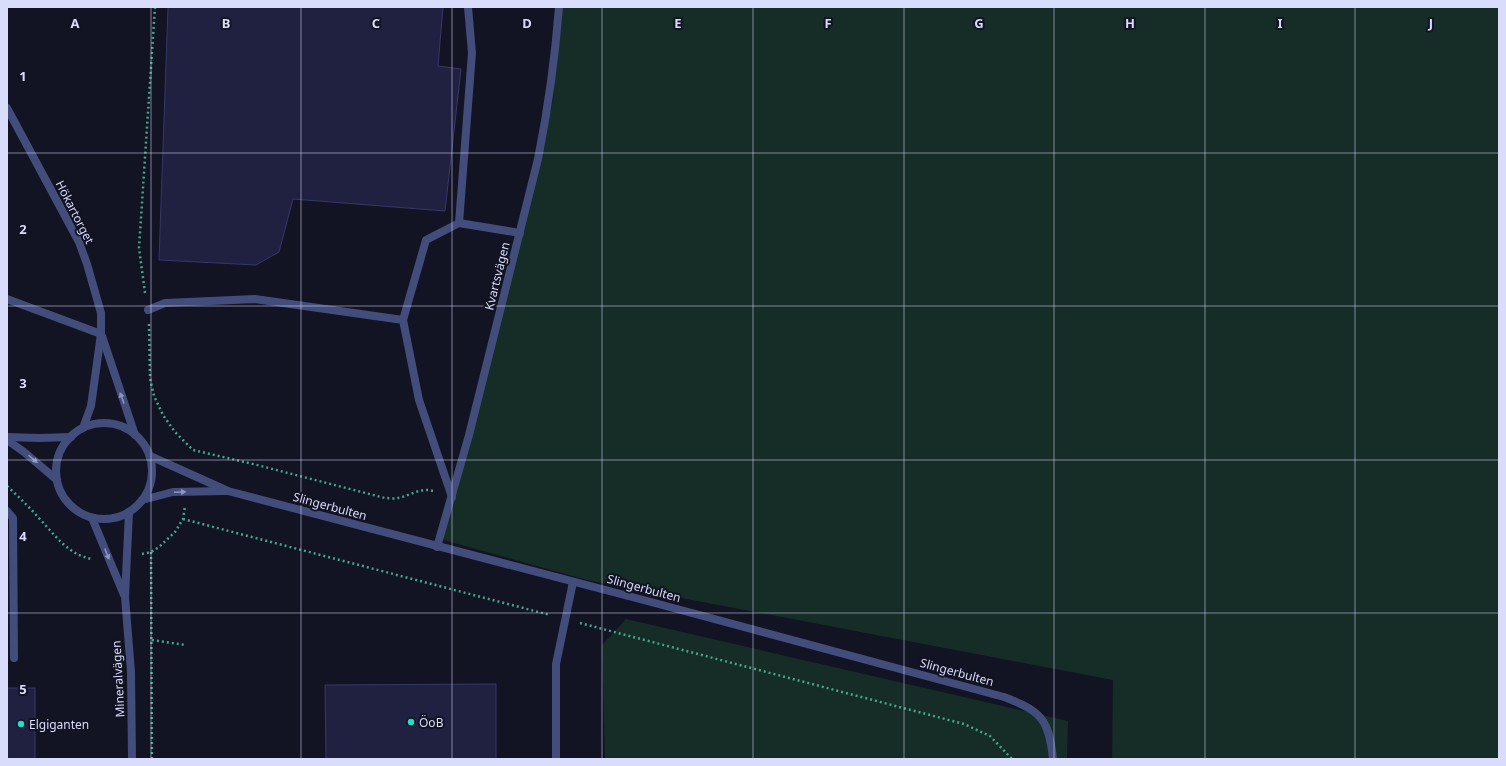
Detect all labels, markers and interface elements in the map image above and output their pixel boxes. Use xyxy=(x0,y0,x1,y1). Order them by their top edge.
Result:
text: A xyxy=(71,14,80,32)
text: B xyxy=(222,14,230,32)
text: C xyxy=(372,14,380,32)
text: D xyxy=(522,14,532,32)
text: E xyxy=(674,14,682,32)
text: F xyxy=(824,14,832,32)
text: G xyxy=(974,14,984,32)
text: H xyxy=(1125,14,1135,32)
text: I xyxy=(1277,14,1283,32)
text: J xyxy=(1428,14,1433,32)
text: 1 xyxy=(19,67,27,85)
street label: Hökartorget xyxy=(52,177,99,247)
text: 2 xyxy=(19,220,27,238)
street label: Kvartsvägen xyxy=(480,240,514,312)
text: 3 xyxy=(19,374,27,392)
one-way arrow xyxy=(119,391,125,403)
one-way arrow xyxy=(28,454,37,463)
street label: Slingerbulten xyxy=(291,488,369,524)
one-way arrow xyxy=(174,489,187,495)
text: 4 xyxy=(19,527,27,545)
one-way arrow xyxy=(104,548,110,560)
street label: Slingerbulten xyxy=(605,570,683,606)
street label: Mineralvägen xyxy=(107,640,129,718)
street label: Slingerbulten xyxy=(918,654,996,690)
text: 5 xyxy=(19,680,27,698)
place label: ÖoB xyxy=(419,714,444,731)
place label: Elgiganten xyxy=(29,716,89,733)
marker: ÖoB xyxy=(406,717,416,727)
marker: Elgiganten xyxy=(16,719,26,729)

